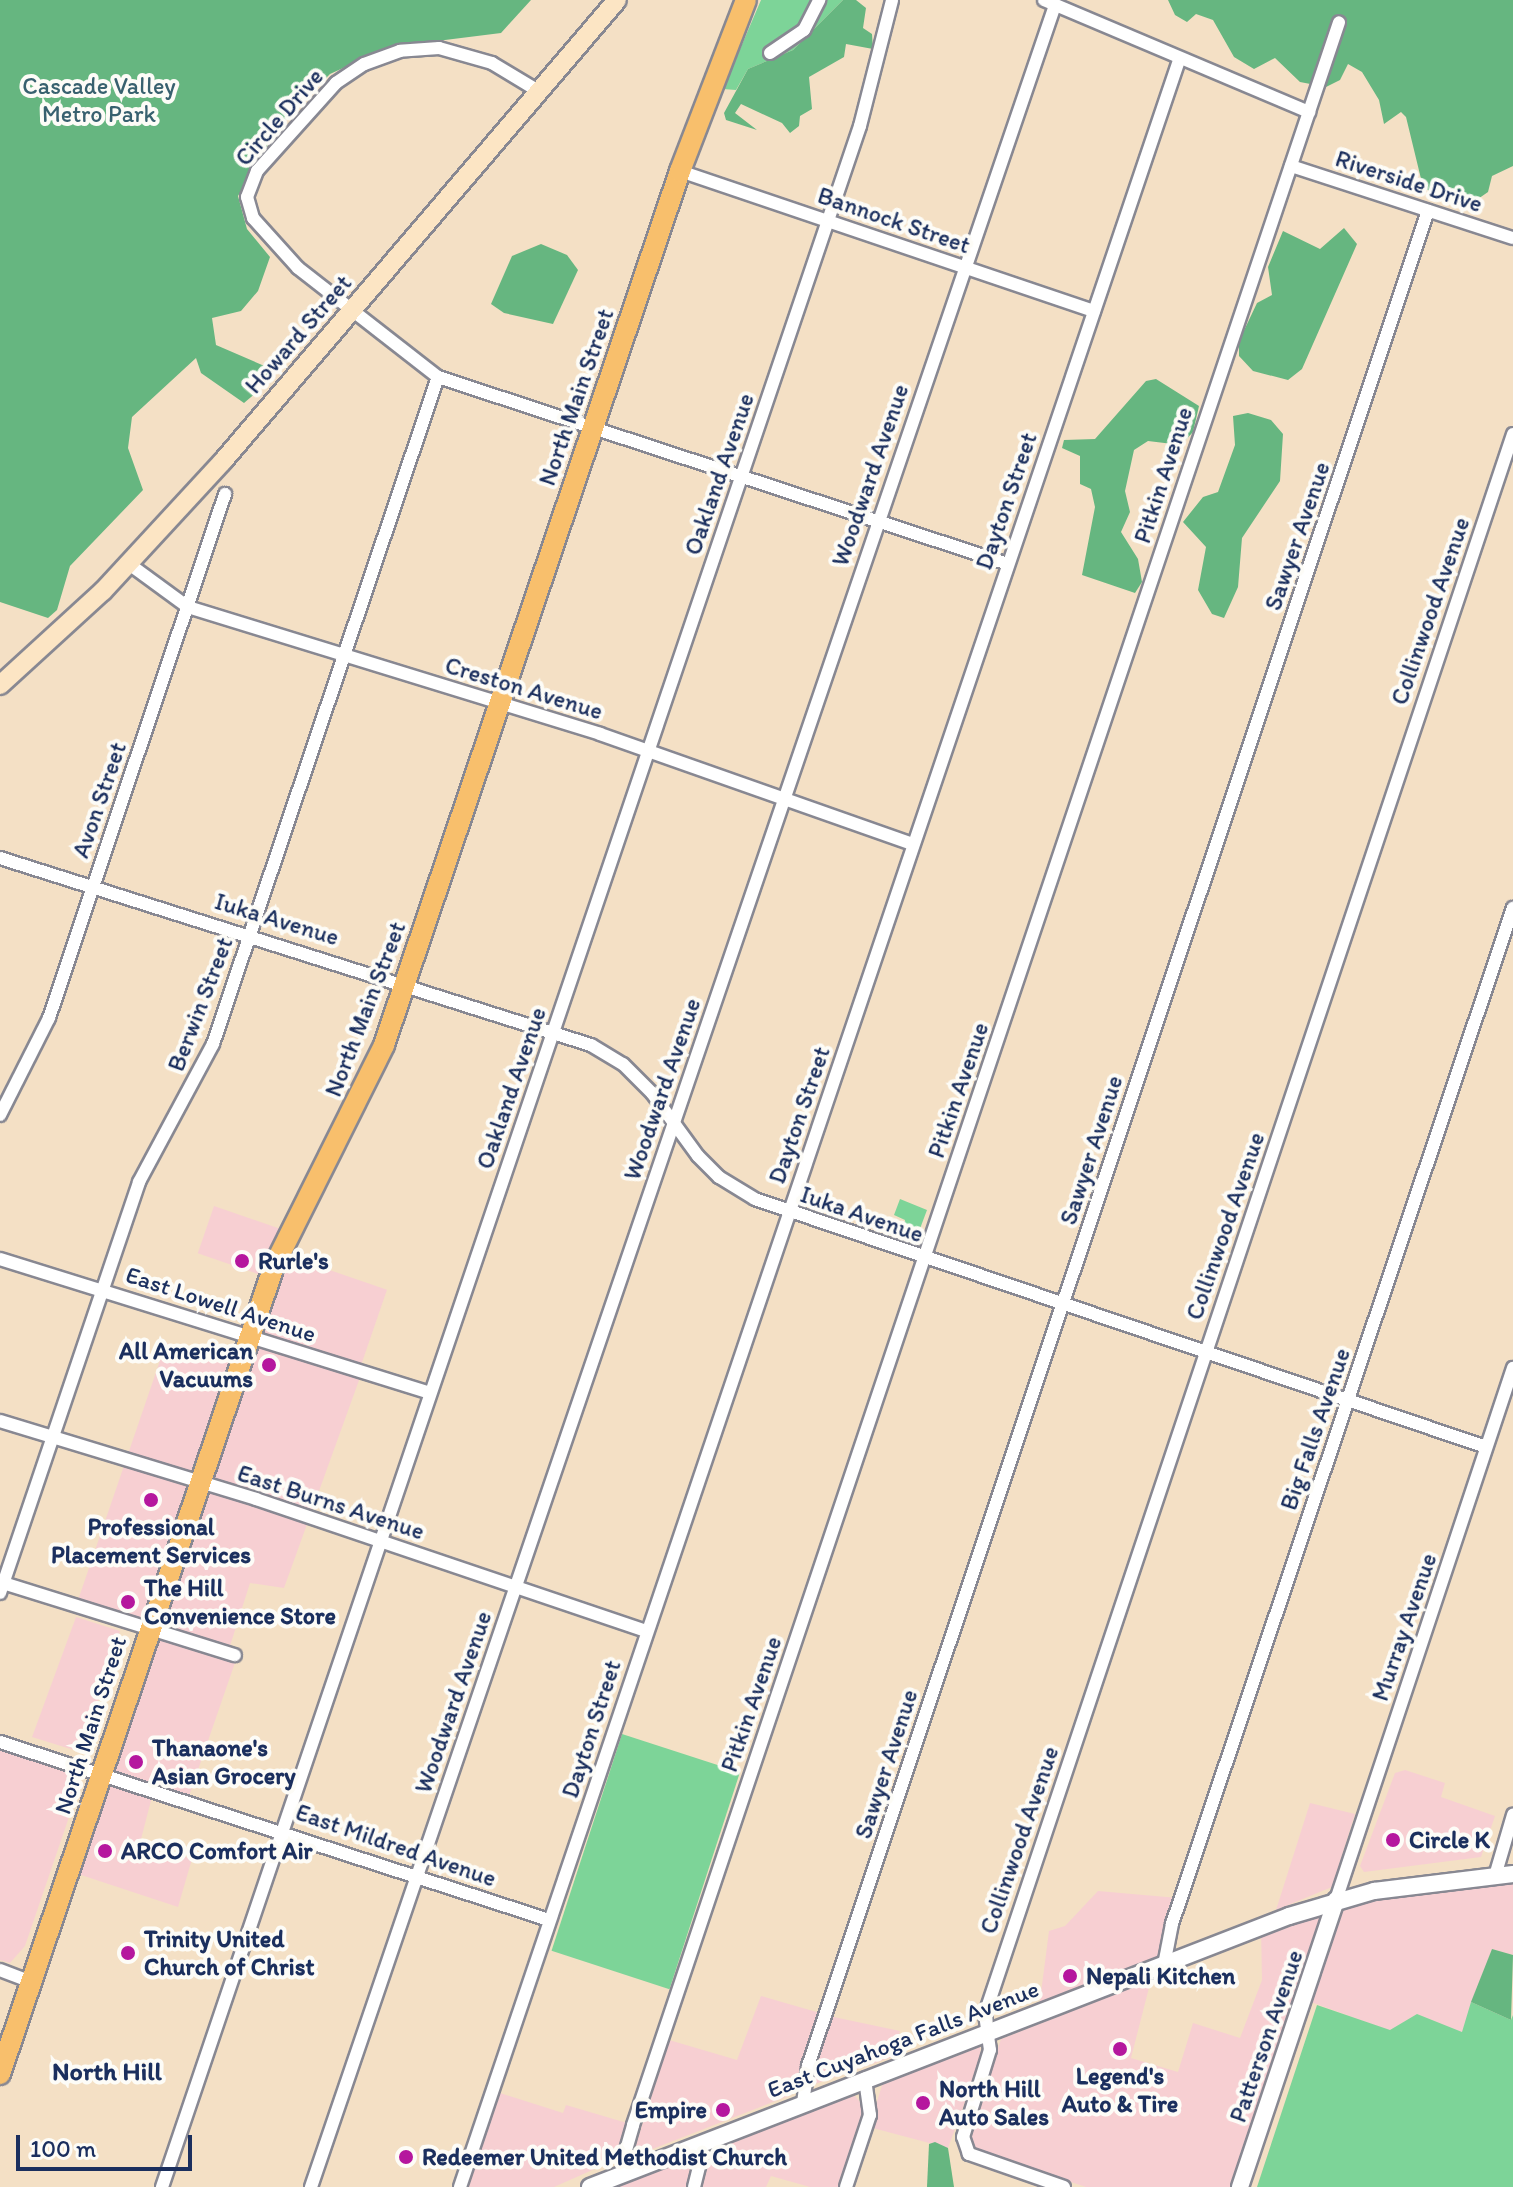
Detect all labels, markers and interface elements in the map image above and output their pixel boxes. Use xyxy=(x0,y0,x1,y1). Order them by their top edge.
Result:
street label: Circle Drive xyxy=(229,62,329,172)
park label: Cascade Valley Metro Park xyxy=(22,72,176,128)
street label: Riverside Drive xyxy=(1332,144,1486,218)
street label: Bannock Street xyxy=(814,180,974,260)
street label: Howard Street xyxy=(239,269,357,399)
street label: North Main Street xyxy=(532,305,620,489)
street label: Woodward Avenue xyxy=(826,381,914,569)
street label: Oakland Avenue xyxy=(678,390,760,558)
street label: Pitkin Avenue xyxy=(1127,403,1199,547)
street label: Dayton Street xyxy=(969,429,1043,573)
street label: Sawyer Avenue xyxy=(1258,458,1336,614)
street label: Collinwood Avenue xyxy=(1385,514,1475,708)
street label: Creston Avenue xyxy=(442,651,606,725)
street label: Avon Street xyxy=(66,739,132,861)
street label: Iuka Avenue xyxy=(212,887,342,951)
street label: North Main Street xyxy=(318,917,412,1101)
street label: Berwin Street xyxy=(161,933,239,1075)
street label: Woodward Avenue xyxy=(618,995,706,1183)
street label: Oakland Avenue xyxy=(470,1004,552,1172)
street label: Pitkin Avenue xyxy=(921,1019,995,1161)
street label: Dayton Street xyxy=(762,1043,836,1187)
street label: Sawyer Avenue xyxy=(1053,1072,1129,1228)
street label: Collinwood Avenue xyxy=(1180,1129,1270,1323)
street label: Iuka Avenue xyxy=(797,1180,927,1248)
place label: Rurle's xyxy=(258,1247,329,1275)
marker: Rurle's xyxy=(233,1252,251,1270)
street label: East Lowell Avenue xyxy=(123,1260,319,1348)
place label: All American Vacuums xyxy=(119,1337,253,1393)
street label: Big Falls Avenue xyxy=(1274,1345,1356,1513)
marker: All American Vacuums xyxy=(260,1356,278,1374)
street label: East Burns Avenue xyxy=(235,1458,427,1546)
marker: Professional Placement Services xyxy=(142,1491,160,1509)
place label: Professional Placement Services xyxy=(51,1513,251,1569)
street label: Murray Avenue xyxy=(1365,1549,1443,1705)
place label: The Hill Convenience Store xyxy=(144,1574,335,1630)
marker: The Hill Convenience Store xyxy=(119,1593,137,1611)
street label: Woodward Avenue xyxy=(409,1608,497,1796)
street label: North Main Street xyxy=(48,1633,132,1817)
street label: Pitkin Avenue xyxy=(714,1633,788,1775)
street label: Dayton Street xyxy=(555,1657,627,1801)
street label: Sawyer Avenue xyxy=(848,1686,924,1842)
place label: Thanaone's Asian Grocery xyxy=(152,1734,296,1790)
street label: Collinwood Avenue xyxy=(974,1743,1064,1937)
marker: Thanaone's Asian Grocery xyxy=(127,1753,145,1771)
street label: East Mildred Avenue xyxy=(292,1797,500,1893)
place label: Circle K xyxy=(1409,1826,1490,1854)
marker: Circle K xyxy=(1384,1831,1402,1849)
place label: ARCO Comfort Air xyxy=(121,1837,313,1865)
marker: ARCO Comfort Air xyxy=(96,1842,114,1860)
place label: Trinity United Church of Christ xyxy=(144,1925,314,1981)
marker: Trinity United Church of Christ xyxy=(119,1944,137,1962)
street label: Patterson Avenue xyxy=(1223,1946,1309,2126)
place label: Nepali Kitchen xyxy=(1086,1962,1236,1990)
marker: Nepali Kitchen xyxy=(1061,1967,1079,1985)
street label: East Cuyahoga Falls Avenue xyxy=(764,1974,1042,2104)
marker: Legend's Auto & Tire xyxy=(1111,2040,1129,2058)
district label: North Hill xyxy=(52,2056,162,2088)
place label: Legend's Auto & Tire xyxy=(1062,2062,1178,2118)
place label: North Hill Auto Sales xyxy=(939,2075,1049,2131)
marker: North Hill Auto Sales xyxy=(914,2094,932,2112)
place label: Empire xyxy=(635,2096,707,2124)
marker: Empire xyxy=(714,2101,732,2119)
scale bar xyxy=(20,2119,196,2169)
text: 100 m xyxy=(30,2134,96,2163)
place label: Redeemer United Methodist Church xyxy=(422,2143,787,2171)
marker: Redeemer United Methodist Church xyxy=(397,2148,415,2166)

